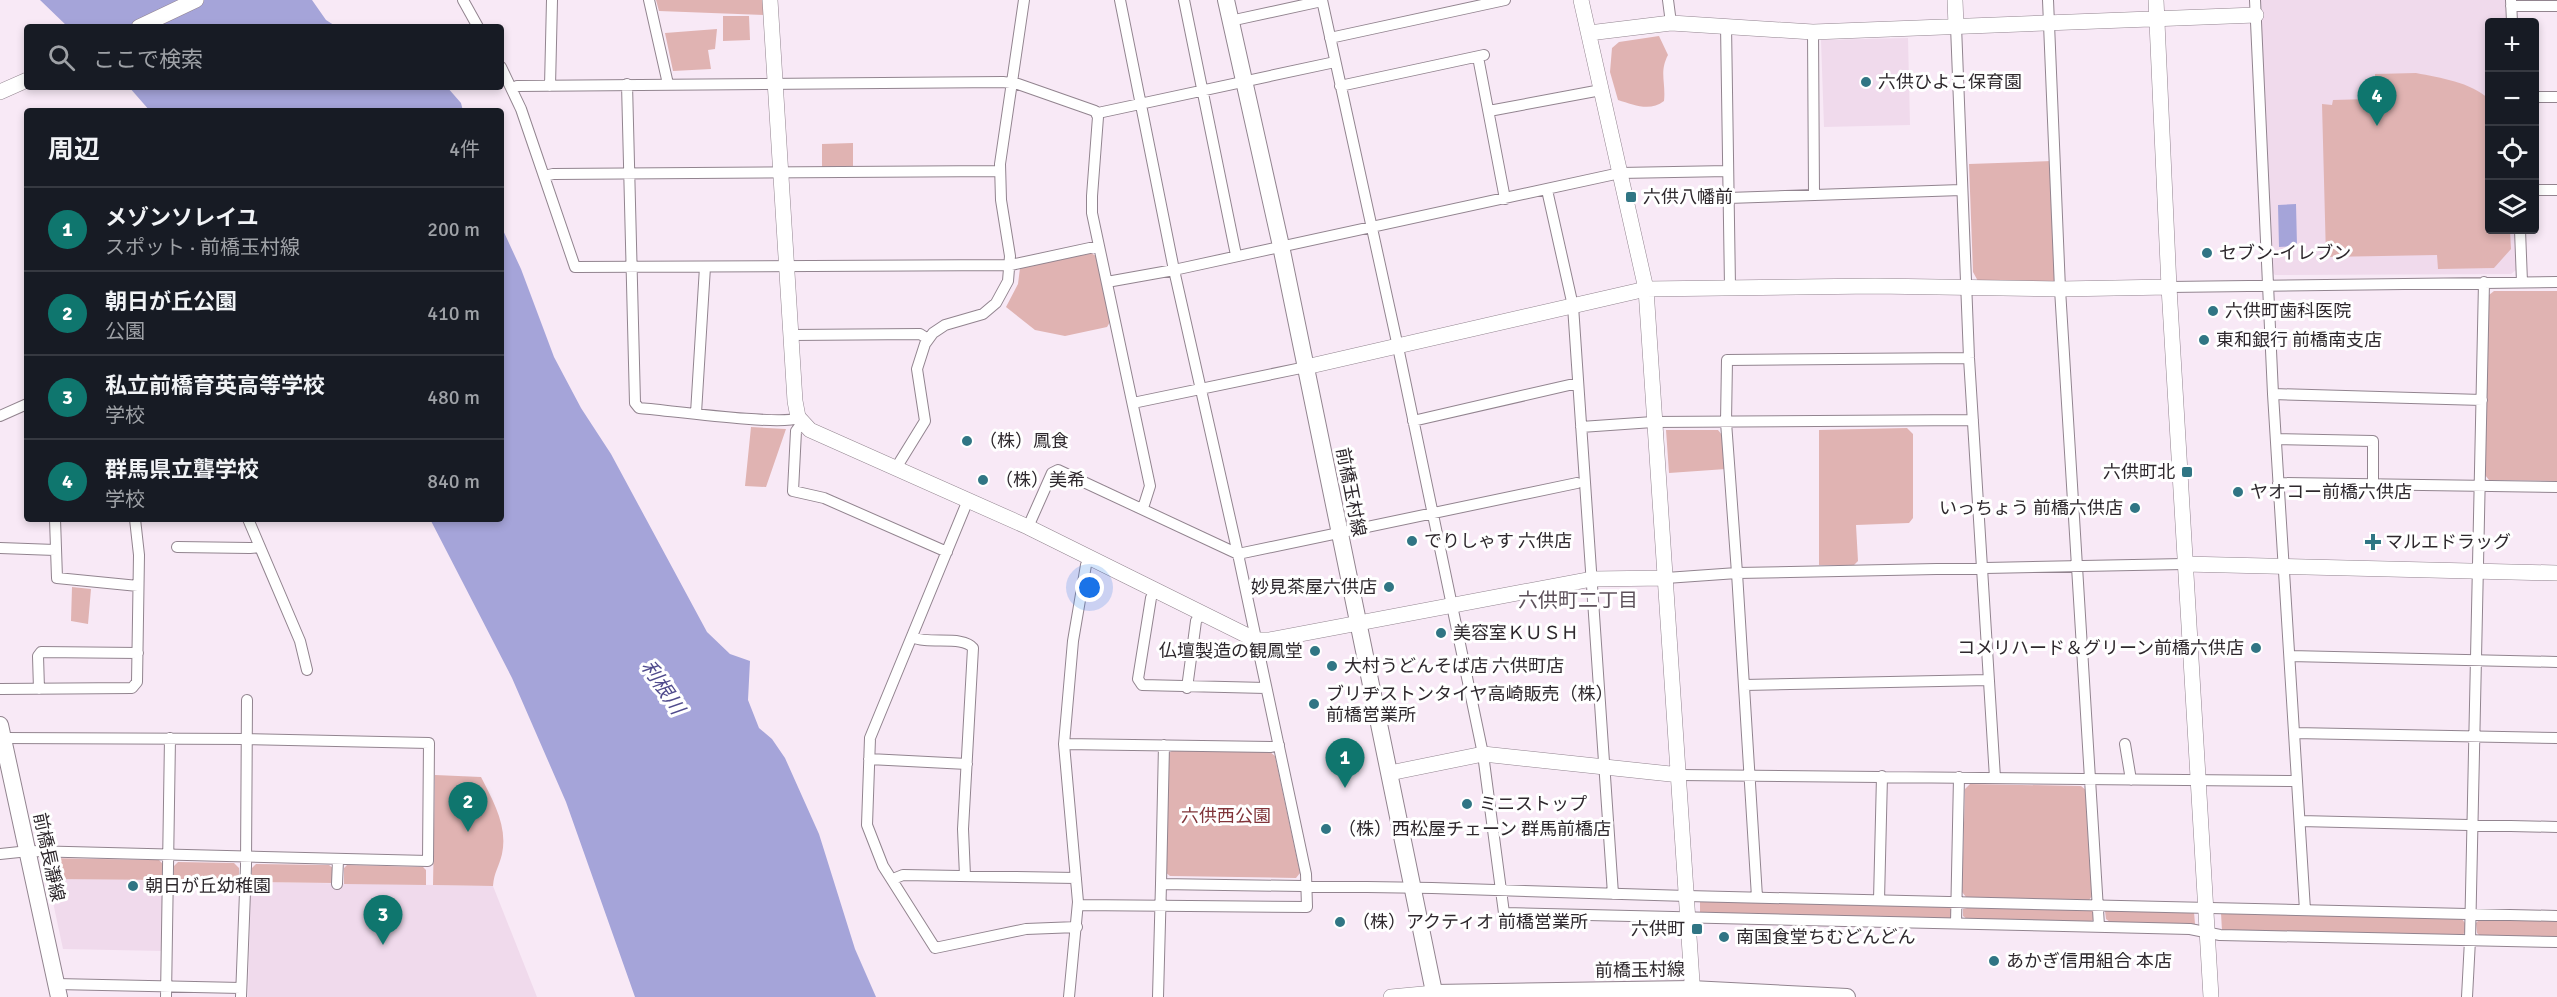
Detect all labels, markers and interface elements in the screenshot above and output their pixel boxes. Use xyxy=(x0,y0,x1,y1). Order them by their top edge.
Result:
map controls xyxy=(2485,18,2539,234)
button: + xyxy=(2485,18,2539,72)
search box xyxy=(24,24,504,90)
icon: search xyxy=(45,41,78,74)
text: ここで検索 xyxy=(93,46,203,73)
place label: 六供ひよこ保育園 xyxy=(1878,71,2022,93)
button: − xyxy=(2485,72,2539,126)
marker: 六供ひよこ保育園 xyxy=(1859,75,1873,89)
pin: 4 xyxy=(2358,76,2396,126)
button: locate xyxy=(2485,126,2539,180)
text: 周辺 xyxy=(48,134,100,166)
text: 4件 xyxy=(449,137,480,162)
button: layers xyxy=(2485,180,2539,234)
place label: 六供八幡前 xyxy=(1643,186,1733,208)
marker: 六供八幡前 xyxy=(1624,190,1638,204)
text: メゾンソレイユ xyxy=(105,204,259,231)
text: 1 xyxy=(62,217,73,242)
text: 200 m xyxy=(427,217,480,242)
text: スポット · 前橋玉村線 xyxy=(105,235,300,260)
place label: セブン-イレブン xyxy=(2219,242,2351,264)
marker: セブン-イレブン xyxy=(2200,246,2214,260)
text: 朝日が丘公園 xyxy=(105,288,237,315)
place label: 六供町歯科医院 xyxy=(2225,300,2351,322)
text: 2 xyxy=(62,301,73,326)
text: 410 m xyxy=(427,301,480,326)
marker: 六供町歯科医院 xyxy=(2206,304,2220,318)
text: 公園 xyxy=(105,319,145,344)
place label: 東和銀行 前橋南支店 xyxy=(2216,329,2382,351)
marker: 東和銀行 前橋南支店 xyxy=(2197,333,2211,347)
text: 私立前橋育英高等学校 xyxy=(105,372,325,399)
text: 3 xyxy=(62,385,73,410)
text: 480 m xyxy=(427,385,480,410)
text: 学校 xyxy=(105,403,145,428)
place label: （株）鳳食 xyxy=(979,430,1069,452)
marker: （株）鳳食 xyxy=(960,434,974,448)
street label: 前橋玉村線 xyxy=(1332,446,1370,538)
text: 群馬県立聾学校 xyxy=(105,456,259,483)
place label: 六供町北 xyxy=(2103,461,2175,483)
marker: 六供町北 xyxy=(2180,465,2194,479)
text: 4 xyxy=(62,469,73,494)
text: 840 m xyxy=(427,469,480,494)
place label: （株）美希 xyxy=(995,469,1085,491)
marker: （株）美希 xyxy=(976,473,990,487)
place label: ヤオコー前橋六供店 xyxy=(2250,481,2412,503)
marker: ヤオコー前橋六供店 xyxy=(2231,485,2245,499)
text: 学校 xyxy=(105,487,145,512)
place label: いっちょう 前橋六供店 xyxy=(1939,497,2123,519)
marker: いっちょう 前橋六供店 xyxy=(2128,501,2142,515)
place label: でりしゃす 六供店 xyxy=(1424,530,1572,552)
place label: マルエドラッグ xyxy=(2385,531,2511,553)
marker: でりしゃす 六供店 xyxy=(1405,534,1419,548)
marker: マルエドラッグ xyxy=(2366,535,2380,549)
your location xyxy=(1075,573,1104,602)
place label: 妙見茶屋六供店 xyxy=(1251,576,1377,598)
marker: 妙見茶屋六供店 xyxy=(1382,580,1396,594)
district label: 六供町二丁目 xyxy=(1518,588,1638,613)
place label: 美容室ＫＵＳＨ xyxy=(1453,622,1579,644)
marker: 美容室ＫＵＳＨ xyxy=(1434,626,1448,640)
place label: コメリハード＆グリーン前橋六供店 xyxy=(1957,637,2244,659)
place label: 仏壇製造の観鳳堂 xyxy=(1159,640,1303,662)
marker: コメリハード＆グリーン前橋六供店 xyxy=(2249,641,2263,655)
marker: 仏壇製造の観鳳堂 xyxy=(1308,644,1322,658)
water label: 利根川 xyxy=(635,655,691,721)
place label: 大村うどんそば店 六供町店 xyxy=(1344,655,1564,677)
marker: 大村うどんそば店 六供町店 xyxy=(1325,659,1339,673)
place label: ブリヂストンタイヤ高崎販売（株） 前橋営業所 xyxy=(1326,683,1613,726)
marker: ブリヂストンタイヤ高崎販売（株） 前橋営業所 xyxy=(1307,697,1321,711)
pin: 1 xyxy=(1326,738,1364,788)
pin: 2 xyxy=(448,782,488,832)
place label: ミニストップ xyxy=(1479,793,1587,815)
marker: ミニストップ xyxy=(1460,797,1474,811)
park label: 六供西公園 xyxy=(1181,805,1271,827)
street label: 前橋長瀞線 xyxy=(29,811,69,903)
place label: （株）西松屋チェーン 群馬前橋店 xyxy=(1338,818,1611,840)
marker: （株）西松屋チェーン 群馬前橋店 xyxy=(1319,822,1333,836)
place label: 朝日が丘幼稚園 xyxy=(145,875,271,897)
marker: 朝日が丘幼稚園 xyxy=(126,879,140,893)
pin: 3 xyxy=(364,896,403,945)
place label: （株）アクティオ 前橋営業所 xyxy=(1352,911,1588,933)
marker: （株）アクティオ 前橋営業所 xyxy=(1333,915,1347,929)
place label: 六供町 xyxy=(1631,918,1685,940)
marker: 六供町 xyxy=(1690,922,1704,936)
place label: 南国食堂ちむどんどん xyxy=(1736,926,1915,948)
marker: 南国食堂ちむどんどん xyxy=(1717,930,1731,944)
place label: あかぎ信用組合 本店 xyxy=(2006,950,2172,972)
marker: あかぎ信用組合 本店 xyxy=(1987,954,2001,968)
street label: 前橋玉村線 xyxy=(1595,958,1685,982)

